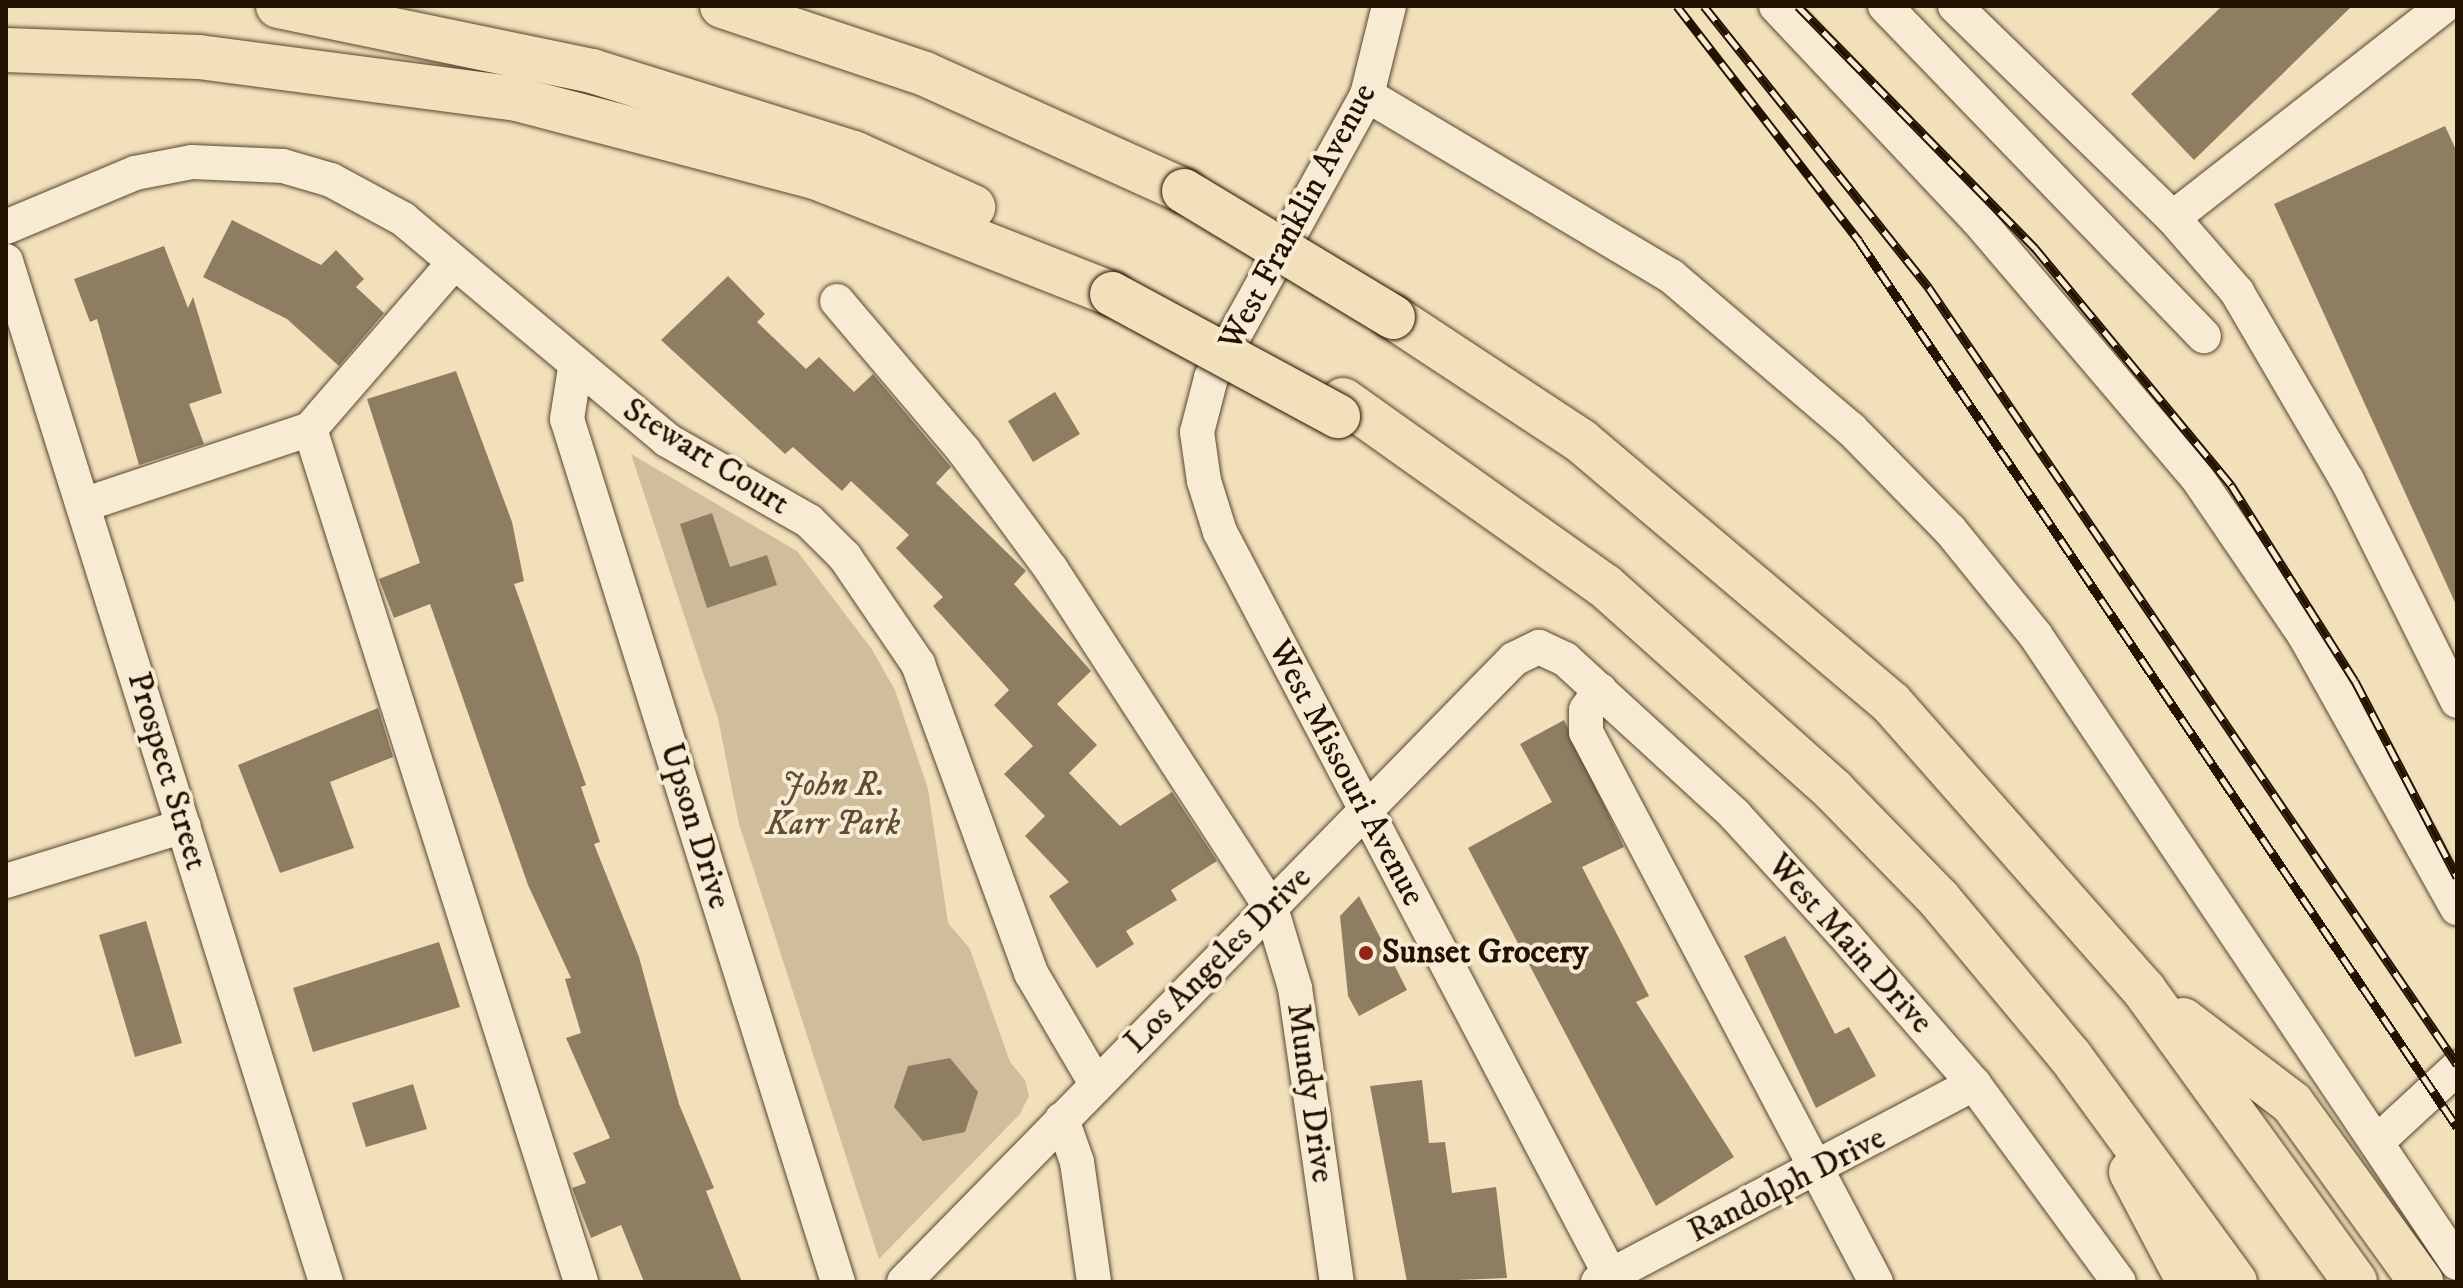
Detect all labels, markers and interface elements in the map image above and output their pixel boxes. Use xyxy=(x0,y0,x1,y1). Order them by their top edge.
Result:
street label: West Franklin Avenue xyxy=(1210,77,1386,357)
street label: Stewart Court xyxy=(615,390,797,524)
street label: West Missouri Avenue xyxy=(1259,633,1433,913)
street label: Prospect Street xyxy=(118,667,216,875)
street label: Upson Drive xyxy=(650,738,740,914)
park label: John R. Karr Park xyxy=(766,765,900,844)
street label: West Main Drive xyxy=(1759,846,1941,1042)
street label: Los Angeles Drive xyxy=(1116,858,1320,1062)
place label: Sunset Grocery xyxy=(1382,933,1588,973)
marker: Sunset Grocery xyxy=(1357,944,1375,962)
street label: Mundy Drive xyxy=(1277,1001,1343,1185)
street label: Randolph Drive xyxy=(1682,1118,1892,1252)

